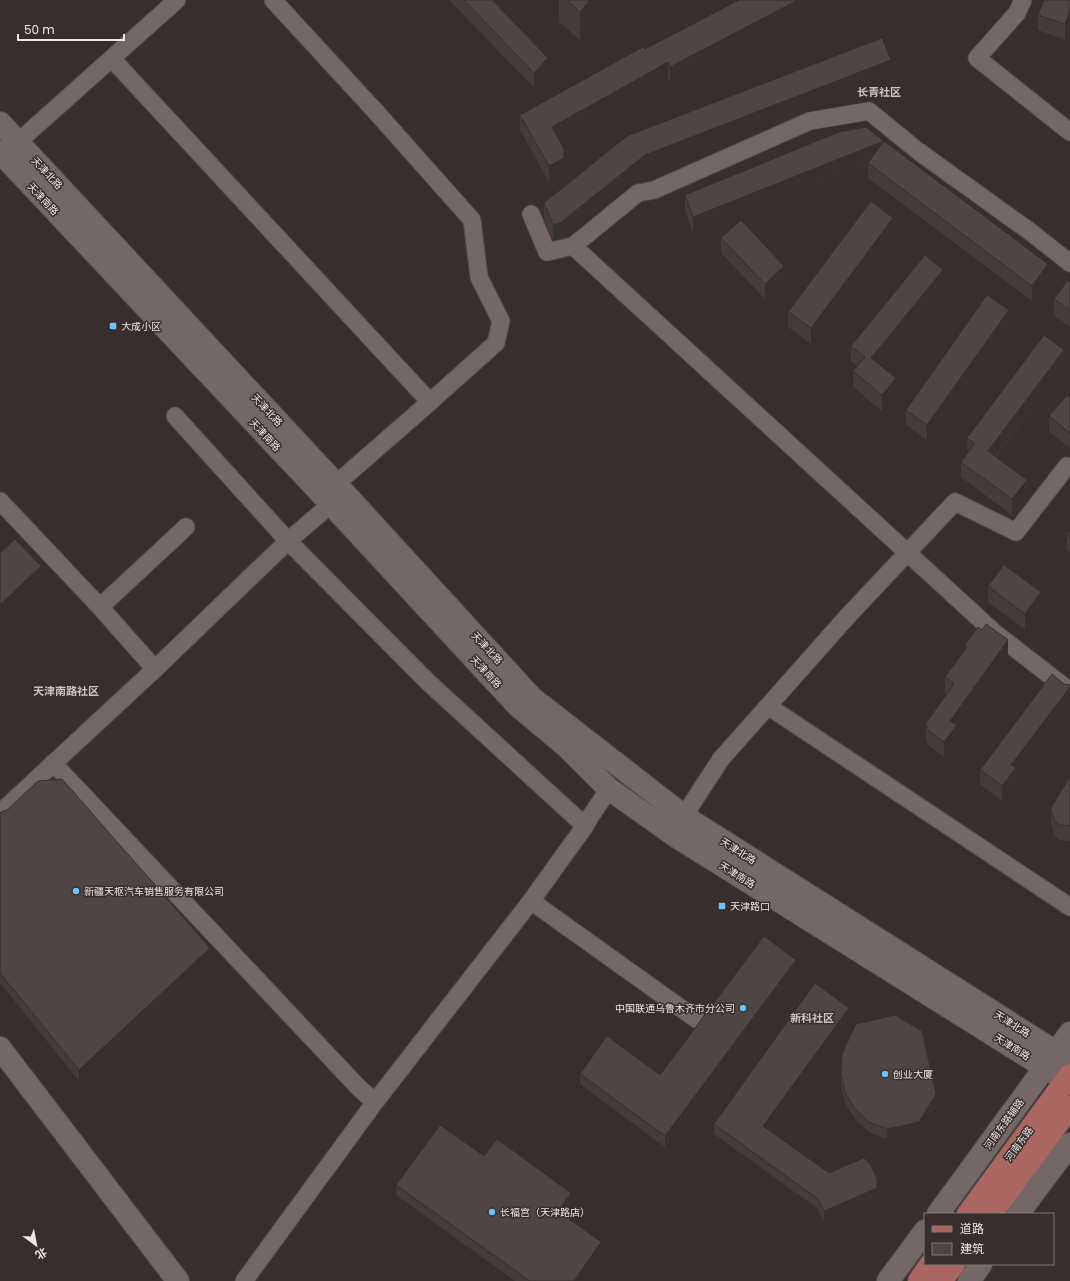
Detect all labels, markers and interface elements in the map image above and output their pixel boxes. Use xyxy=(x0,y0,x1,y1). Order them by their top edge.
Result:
scale bar xyxy=(18,16,124,42)
text: 50 m xyxy=(24,21,55,38)
district label: 长青社区 xyxy=(857,84,901,100)
street label: 天津北路 xyxy=(28,153,66,193)
street label: 天津南路 xyxy=(24,179,62,219)
place label: 大成小区 xyxy=(121,319,161,334)
marker: 大成小区 xyxy=(108,321,118,331)
street label: 天津北路 xyxy=(248,390,286,430)
street label: 天津南路 xyxy=(246,415,284,455)
street label: 天津北路 xyxy=(468,628,506,668)
street label: 天津南路 xyxy=(467,652,505,692)
district label: 天津南路社区 xyxy=(33,683,99,699)
street label: 天津北路 xyxy=(717,834,759,868)
street label: 天津南路 xyxy=(716,858,758,892)
place label: 新疆天枢汽车销售服务有限公司 xyxy=(84,884,224,899)
marker: 新疆天枢汽车销售服务有限公司 xyxy=(71,886,81,896)
place label: 天津路口 xyxy=(730,899,770,914)
marker: 天津路口 xyxy=(717,901,727,911)
place label: 中国联通乌鲁木齐市分公司 xyxy=(615,1001,735,1016)
marker: 中国联通乌鲁木齐市分公司 xyxy=(738,1003,748,1013)
street label: 天津北路 xyxy=(991,1007,1033,1041)
district label: 新科社区 xyxy=(790,1010,834,1026)
street label: 天津南路 xyxy=(991,1030,1033,1064)
place label: 创业大厦 xyxy=(893,1067,933,1082)
marker: 创业大厦 xyxy=(880,1069,890,1079)
street label: 河南东路辅路 xyxy=(982,1096,1026,1152)
street label: 河南东路 xyxy=(1002,1124,1036,1164)
place label: 长福宫（天津路店） xyxy=(500,1205,590,1220)
marker: 长福宫（天津路店） xyxy=(487,1207,497,1217)
legend xyxy=(924,1213,1054,1265)
text: 道路 xyxy=(960,1220,984,1237)
north arrow xyxy=(16,1225,56,1265)
text: 建筑 xyxy=(960,1240,984,1257)
text: 北 xyxy=(32,1244,50,1263)

